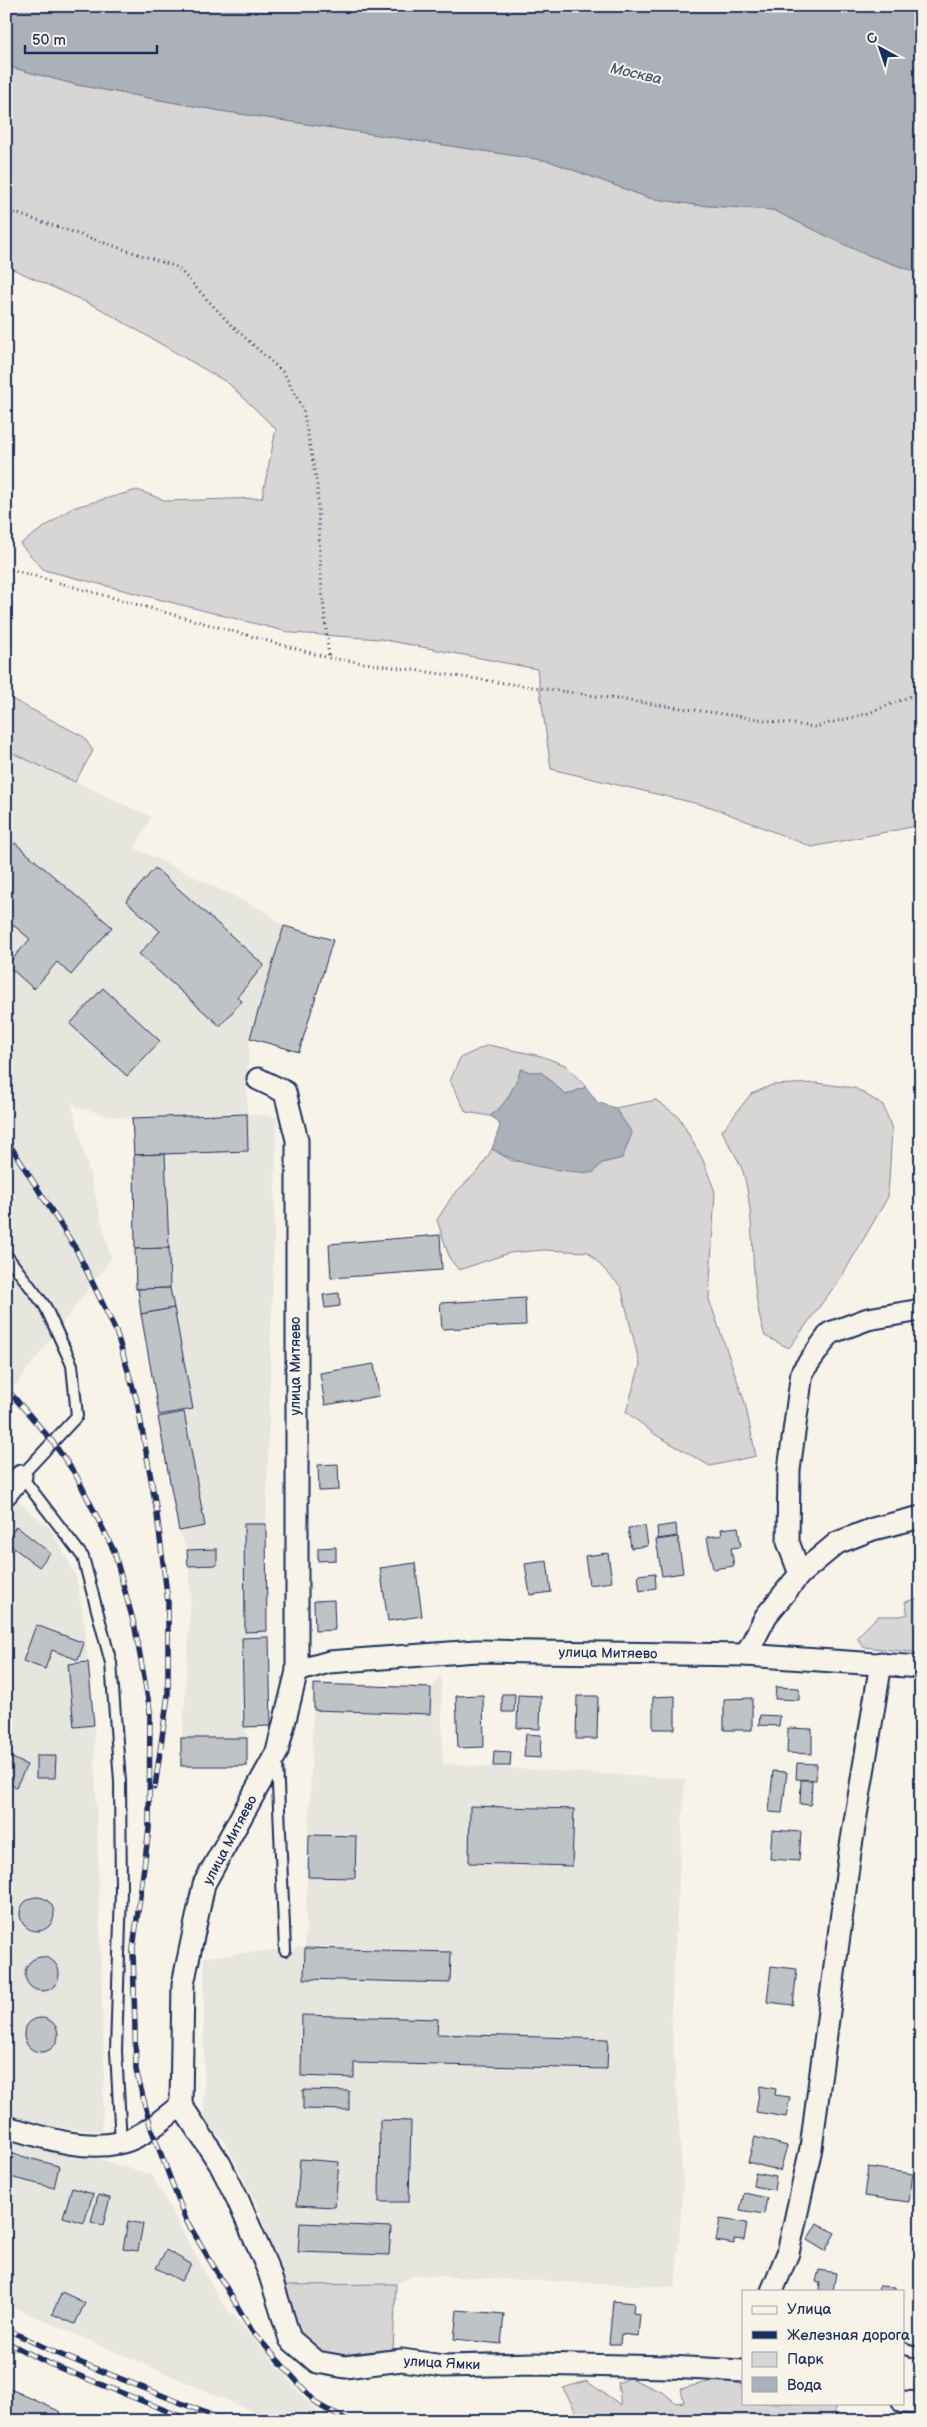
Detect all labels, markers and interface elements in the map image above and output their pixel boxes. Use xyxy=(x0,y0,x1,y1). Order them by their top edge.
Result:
scale bar xyxy=(25,22,158,54)
north arrow xyxy=(854,22,904,72)
text: С xyxy=(863,29,881,48)
text: 50 m xyxy=(32,31,66,50)
water label: Москва xyxy=(608,59,664,89)
street label: улица Митяево xyxy=(287,1317,304,1415)
street label: улица Митяево xyxy=(558,1644,658,1662)
street label: улица Митяево xyxy=(199,1792,261,1888)
legend xyxy=(742,2290,904,2404)
text: Улица xyxy=(787,2300,832,2319)
text: Железная дорога xyxy=(787,2326,910,2345)
text: Парк xyxy=(787,2350,824,2369)
street label: улица Ямки xyxy=(403,2353,481,2373)
text: Вода xyxy=(787,2376,822,2395)

